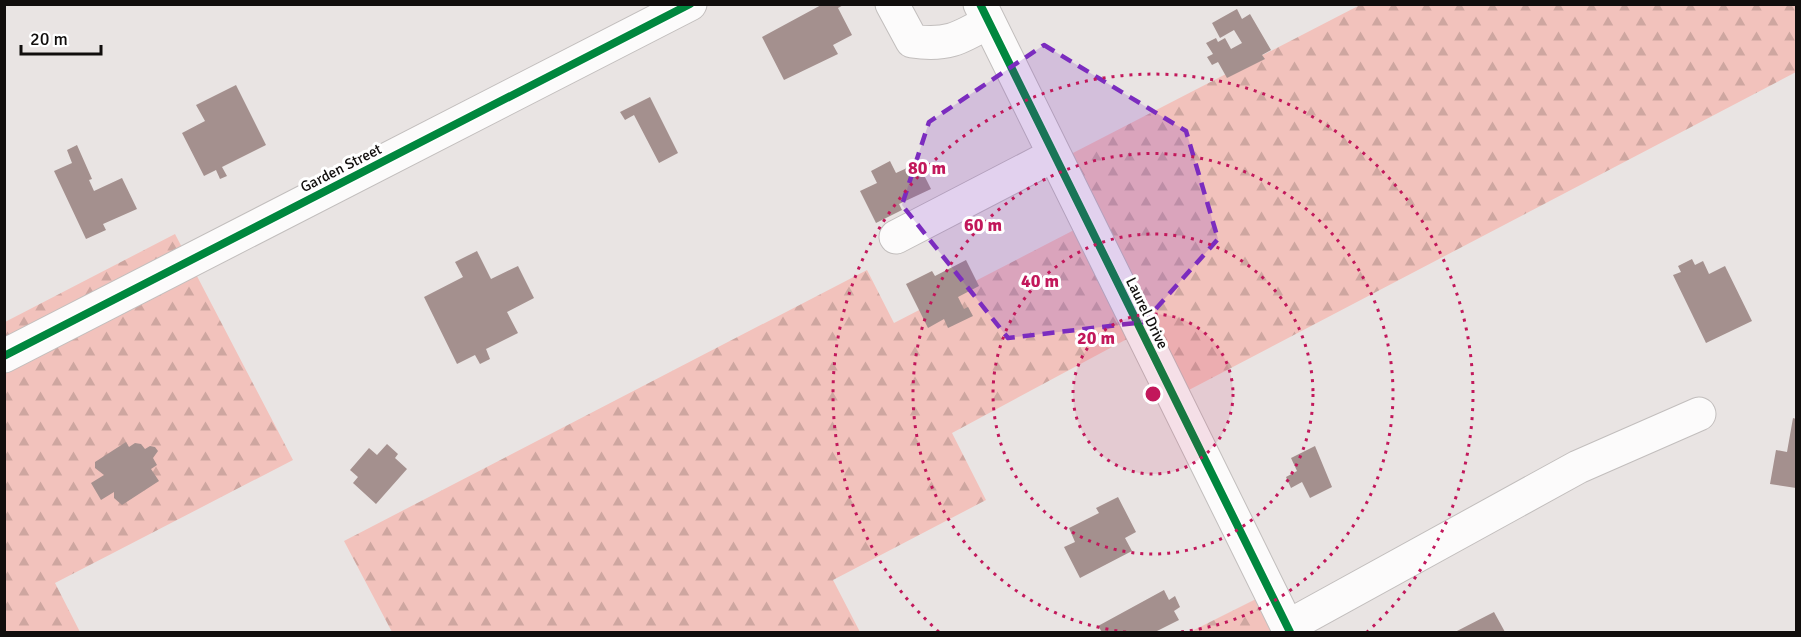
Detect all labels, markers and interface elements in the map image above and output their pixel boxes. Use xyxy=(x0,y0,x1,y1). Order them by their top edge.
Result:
scale bar xyxy=(21,18,100,56)
text: 20 m xyxy=(30,28,68,50)
street label: Garden Street xyxy=(297,140,385,196)
text: 80 m xyxy=(908,157,946,179)
text: 60 m xyxy=(964,214,1002,236)
text: 40 m xyxy=(1021,270,1059,292)
street label: Laurel Drive xyxy=(1122,274,1172,352)
text: 20 m xyxy=(1077,327,1115,349)
centre of rings xyxy=(1143,384,1163,404)

